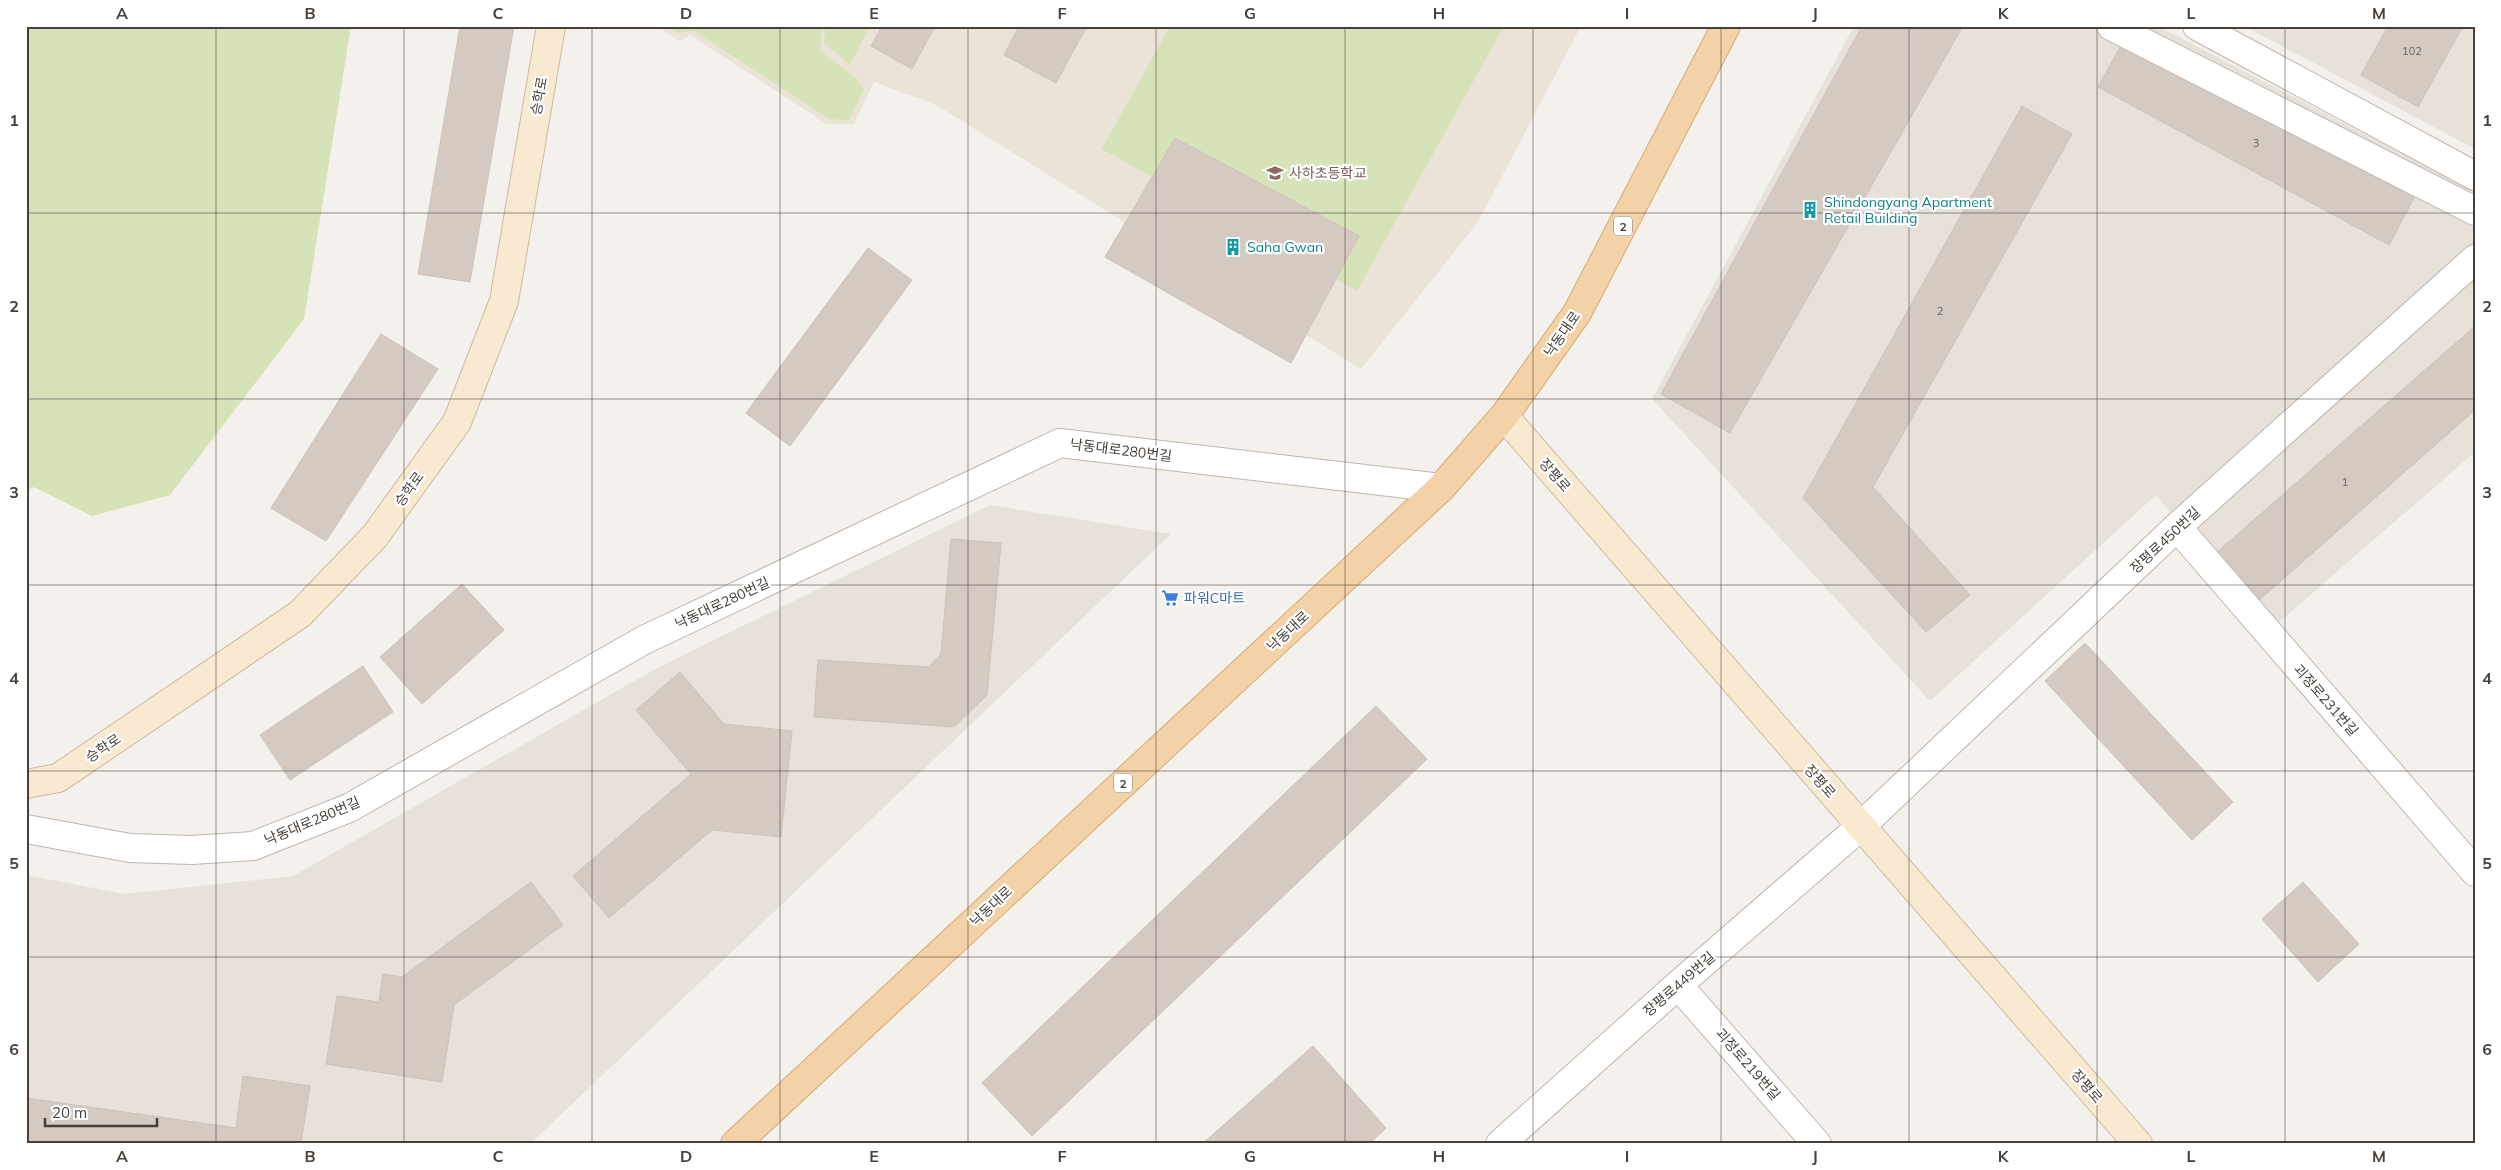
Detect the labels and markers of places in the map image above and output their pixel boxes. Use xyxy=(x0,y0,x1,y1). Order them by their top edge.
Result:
school or university icon: 사하초등학교 xyxy=(1265,163,1285,183)
place label: 사하초등학교 xyxy=(1289,164,1366,182)
place label: Shindongyang Apartment Retail Building xyxy=(1824,193,1992,227)
building icon: Shindongyang Apartment Retail Building xyxy=(1800,200,1820,220)
building icon: Saha Gwan xyxy=(1223,237,1243,257)
place label: Saha Gwan xyxy=(1247,238,1323,256)
supermarket icon: 파워C마트 xyxy=(1160,588,1180,608)
place label: 파워C마트 xyxy=(1184,589,1245,607)

